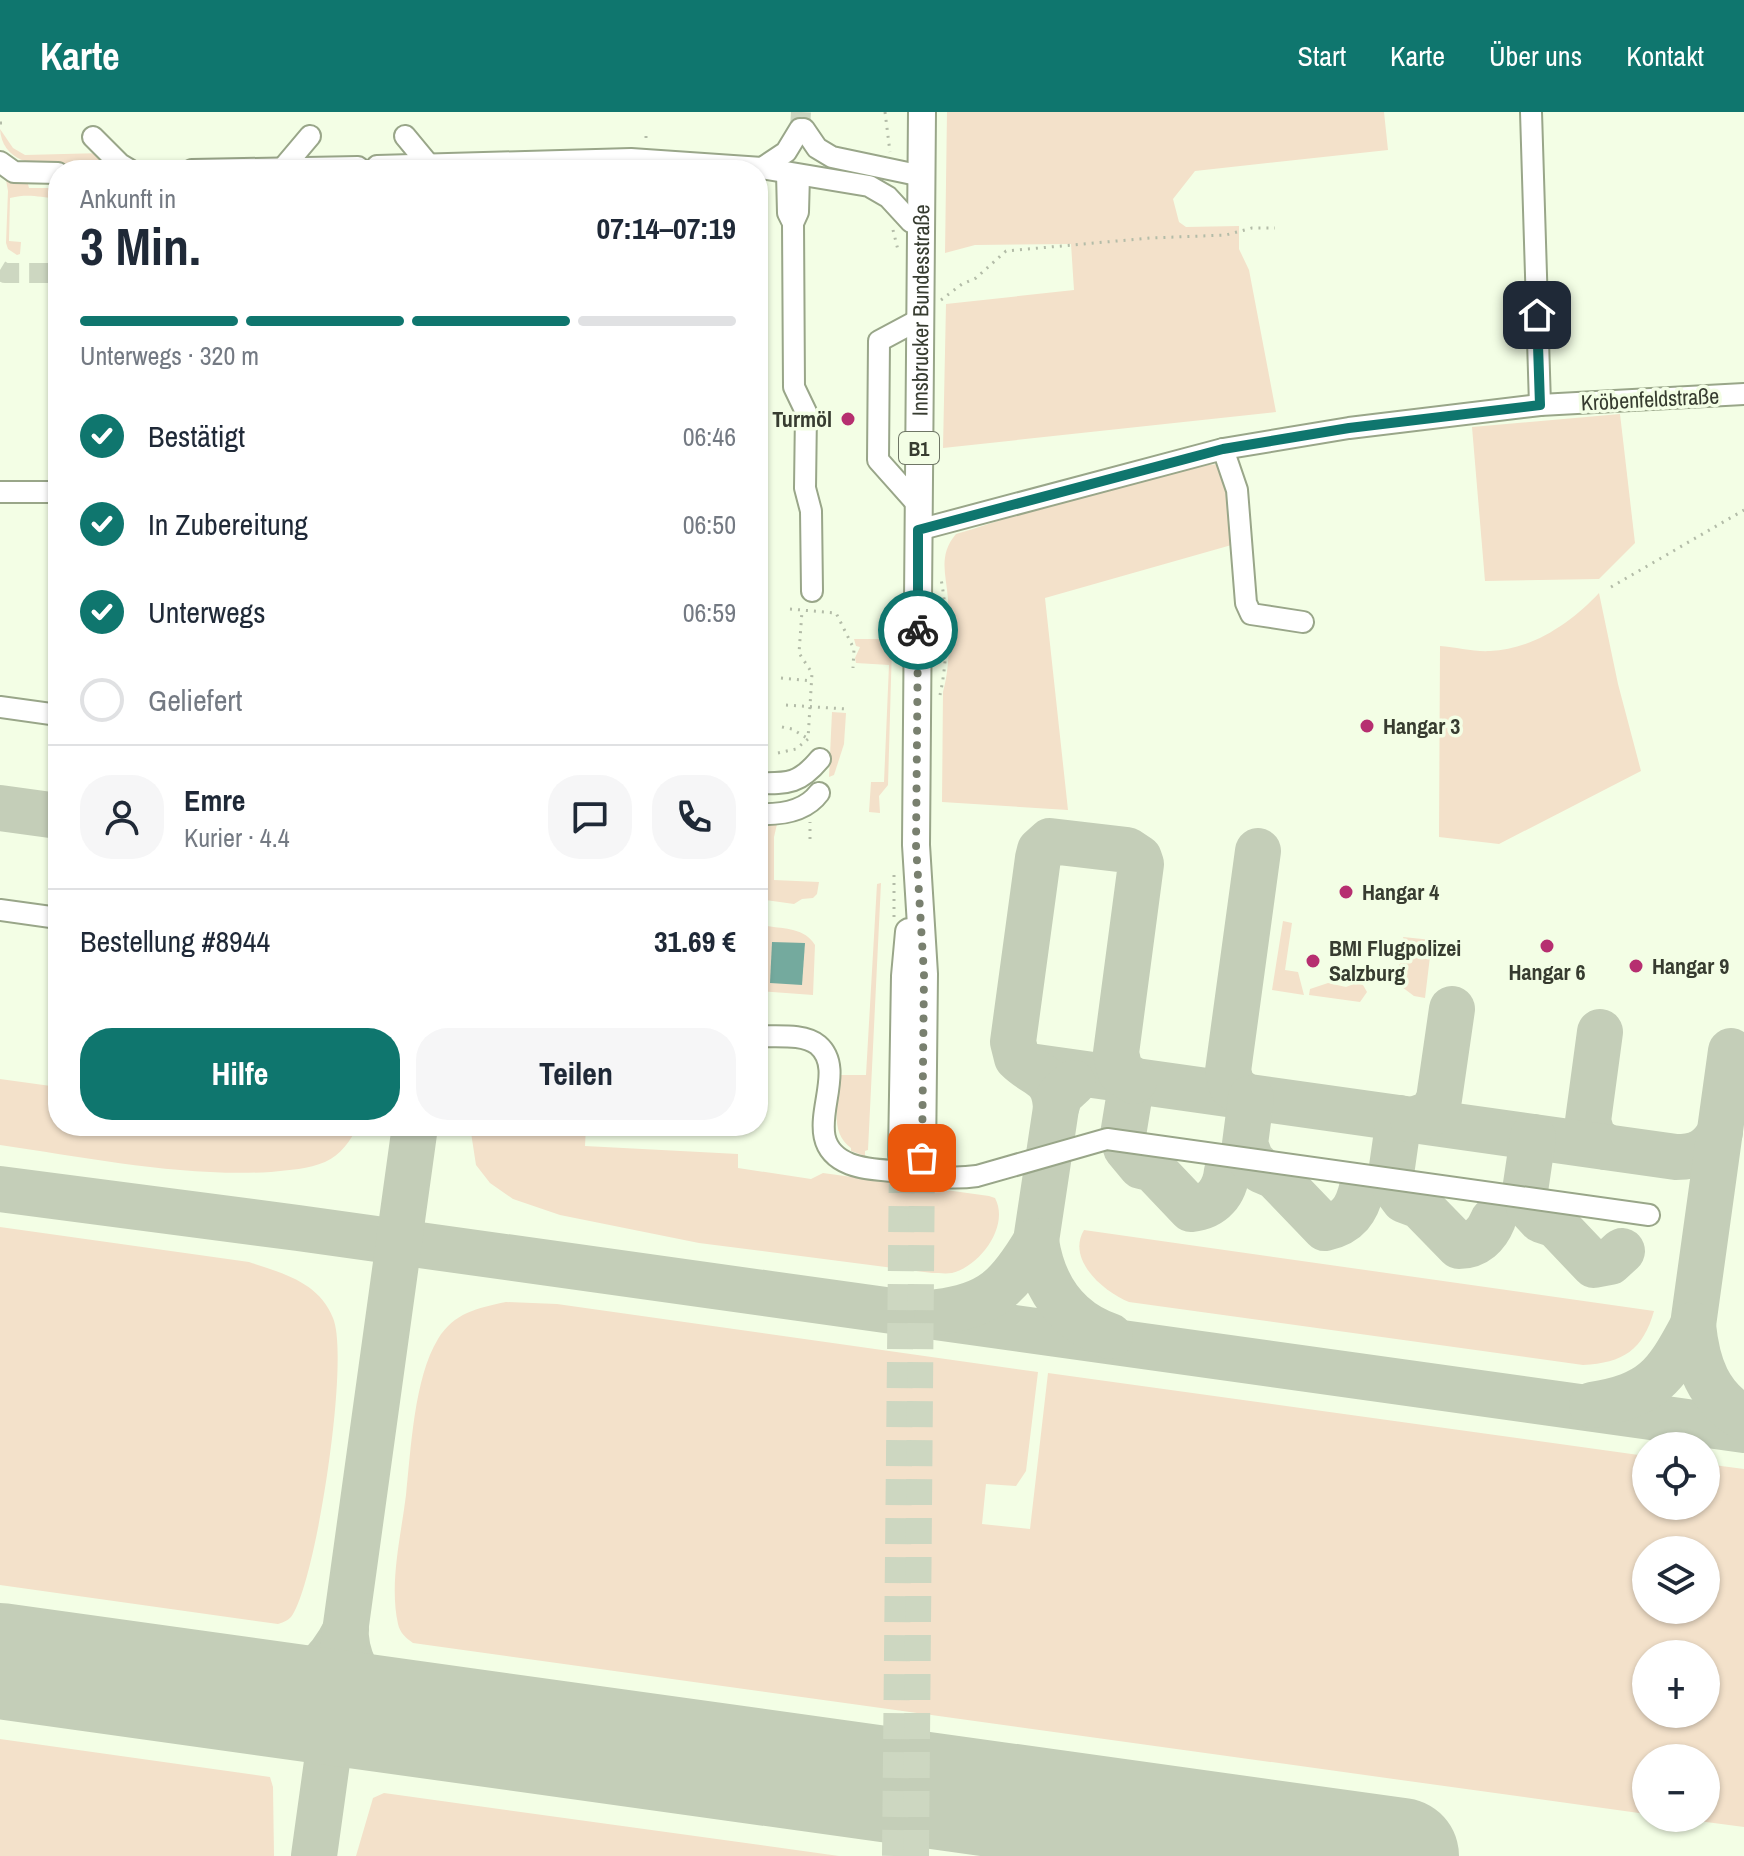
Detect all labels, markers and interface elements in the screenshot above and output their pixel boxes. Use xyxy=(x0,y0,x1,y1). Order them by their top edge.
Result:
text: Karte xyxy=(40,31,120,82)
text: Start xyxy=(1298,37,1346,75)
text: Karte xyxy=(1390,37,1445,75)
text: Über uns xyxy=(1489,37,1582,75)
text: Kontakt xyxy=(1626,37,1704,75)
text: Ankunft in xyxy=(80,181,176,216)
street label: Innsbrucker Bundesstraße xyxy=(905,204,936,416)
text: 07:14–07:19 xyxy=(597,208,736,248)
text: 3 Min. xyxy=(80,211,201,281)
pin xyxy=(1503,281,1571,349)
icon: home xyxy=(1515,293,1559,337)
text: Unterwegs · 320 m xyxy=(80,338,259,373)
street label: Kröbenfeldstraße xyxy=(1580,380,1720,418)
place label: Turmöl xyxy=(772,404,832,434)
marker: Turmöl xyxy=(839,410,857,428)
icon: check xyxy=(80,414,124,458)
text: Bestätigt xyxy=(148,416,245,456)
text: 06:46 xyxy=(683,419,736,454)
road number: B1 xyxy=(899,432,939,464)
icon: check xyxy=(80,502,124,546)
text: In Zubereitung xyxy=(148,504,308,544)
text: 06:50 xyxy=(683,507,736,542)
icon: check xyxy=(80,590,124,634)
courier xyxy=(878,590,958,670)
text: Unterwegs xyxy=(148,592,266,632)
text: 06:59 xyxy=(683,595,736,630)
icon: bike xyxy=(896,608,940,652)
text: Geliefert xyxy=(148,680,242,720)
place label: Hangar 3 xyxy=(1383,711,1460,741)
marker: Hangar 3 xyxy=(1358,717,1376,735)
button: person xyxy=(80,775,164,859)
button: chat xyxy=(548,775,632,859)
button: phone xyxy=(652,775,736,859)
text: Emre xyxy=(184,780,246,820)
text: Kurier · 4.4 xyxy=(184,820,289,855)
place label: Hangar 4 xyxy=(1362,877,1439,907)
marker: Hangar 4 xyxy=(1337,883,1355,901)
text: Bestellung #8944 xyxy=(80,921,270,961)
text: 31.69 € xyxy=(654,921,736,961)
place label: BMI Flugpolizei Salzburg xyxy=(1329,933,1461,988)
marker: Hangar 6 xyxy=(1538,937,1556,955)
place label: Hangar 9 xyxy=(1652,951,1729,981)
marker: BMI Flugpolizei Salzburg xyxy=(1304,952,1322,970)
place label: Hangar 6 xyxy=(1508,957,1586,987)
marker: Hangar 9 xyxy=(1627,957,1645,975)
button: Hilfe xyxy=(80,1028,400,1120)
button: Teilen xyxy=(416,1028,736,1120)
pin xyxy=(888,1124,956,1192)
icon: bag xyxy=(900,1136,944,1180)
map controls xyxy=(1632,1432,1720,1832)
button: locate xyxy=(1632,1432,1720,1520)
button: layers xyxy=(1632,1536,1720,1624)
button: + xyxy=(1632,1640,1720,1728)
button: − xyxy=(1632,1744,1720,1832)

